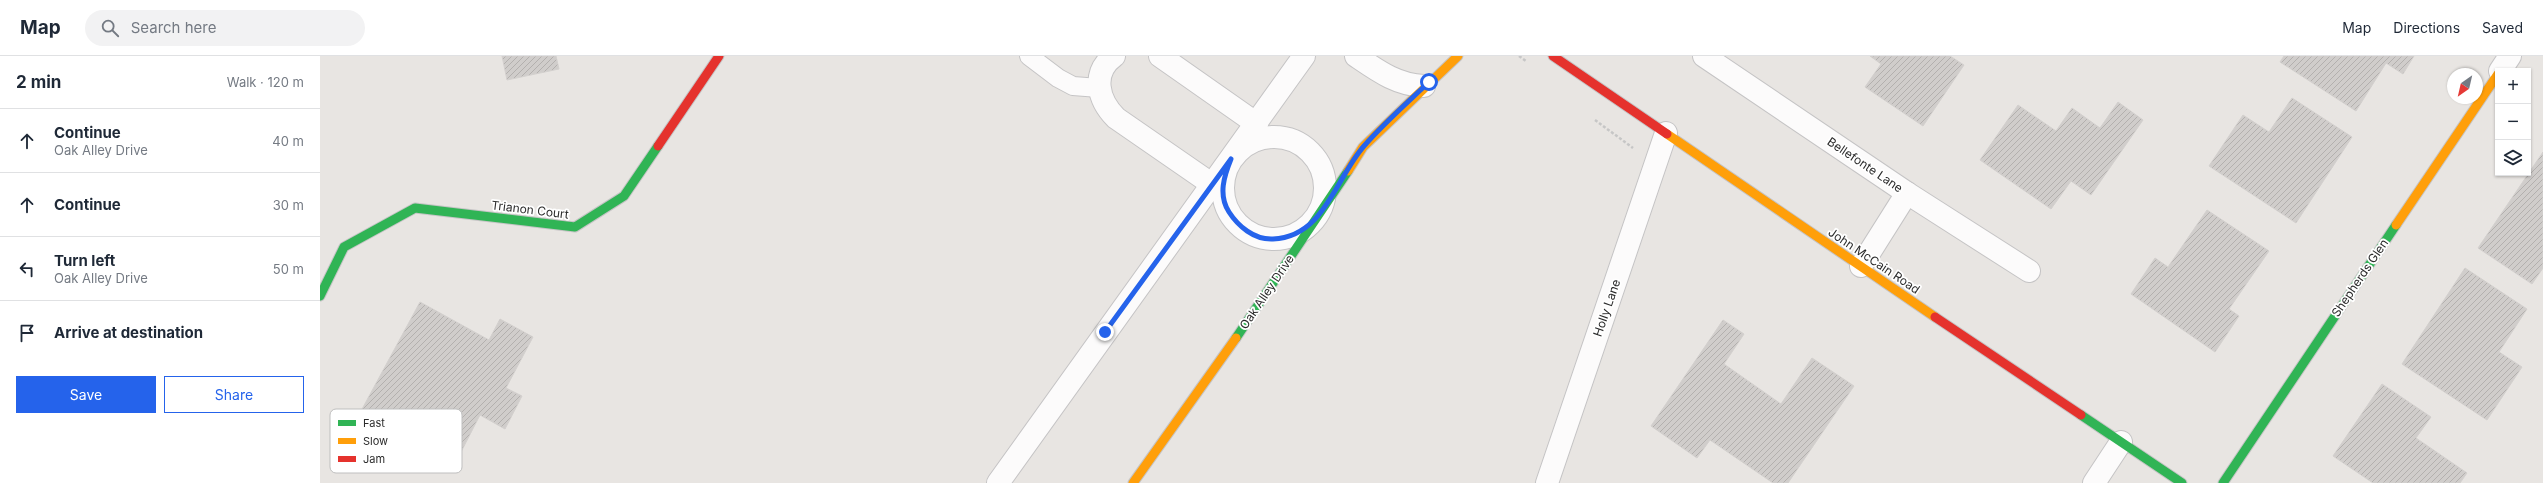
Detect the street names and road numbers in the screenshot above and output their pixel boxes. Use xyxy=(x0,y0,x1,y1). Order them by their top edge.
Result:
street label: Bellefonte Lane xyxy=(1825,134,1906,195)
street label: Trianon Court xyxy=(491,197,570,222)
street label: John McCain Road xyxy=(1826,224,1923,297)
street label: Shepherds Glen xyxy=(2328,236,2391,319)
street label: Oak Alley Drive xyxy=(1236,252,1297,332)
street label: Holly Lane xyxy=(1590,277,1623,339)

